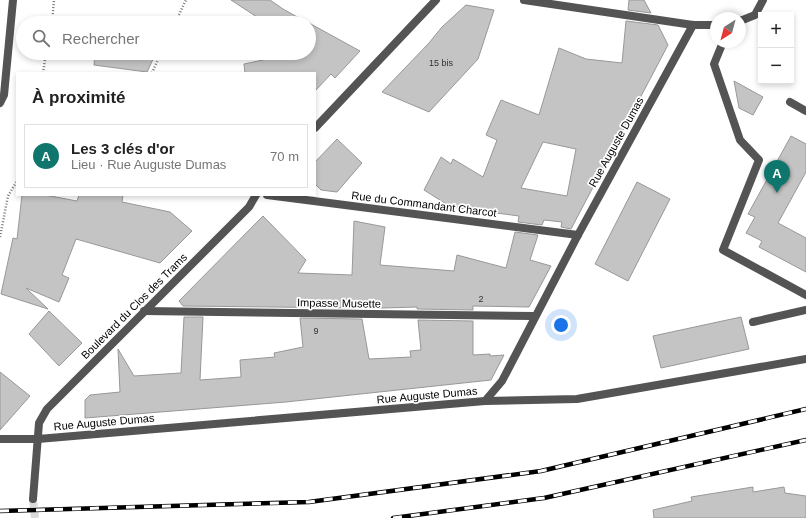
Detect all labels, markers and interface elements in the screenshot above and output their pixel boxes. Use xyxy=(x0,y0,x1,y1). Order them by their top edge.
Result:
north arrow xyxy=(710,12,746,48)
map controls xyxy=(758,12,794,84)
button: + xyxy=(758,12,794,48)
search box xyxy=(16,16,316,60)
icon: search xyxy=(30,27,52,49)
text: Rechercher xyxy=(62,30,140,47)
button: − xyxy=(758,48,794,84)
house number: 15 bis xyxy=(429,58,454,68)
text: À proximité xyxy=(32,88,126,107)
street label: Rue Auguste Dumas xyxy=(586,95,646,189)
text: Les 3 clés d'or xyxy=(71,140,175,157)
text: A xyxy=(41,149,51,164)
text: 70 m xyxy=(270,149,299,164)
text: Lieu · Rue Auguste Dumas xyxy=(71,157,226,172)
pin: A xyxy=(764,160,790,193)
street label: Rue du Commandant Charcot xyxy=(351,189,497,219)
street label: Boulevard du Clos des Trams xyxy=(79,250,190,361)
house number: 2 xyxy=(478,294,484,304)
street label: Impasse Musette xyxy=(297,296,381,310)
your location xyxy=(551,315,571,335)
house number: 9 xyxy=(313,326,319,336)
street label: Rue Auguste Dumas xyxy=(376,385,478,405)
street label: Rue Auguste Dumas xyxy=(53,412,155,432)

